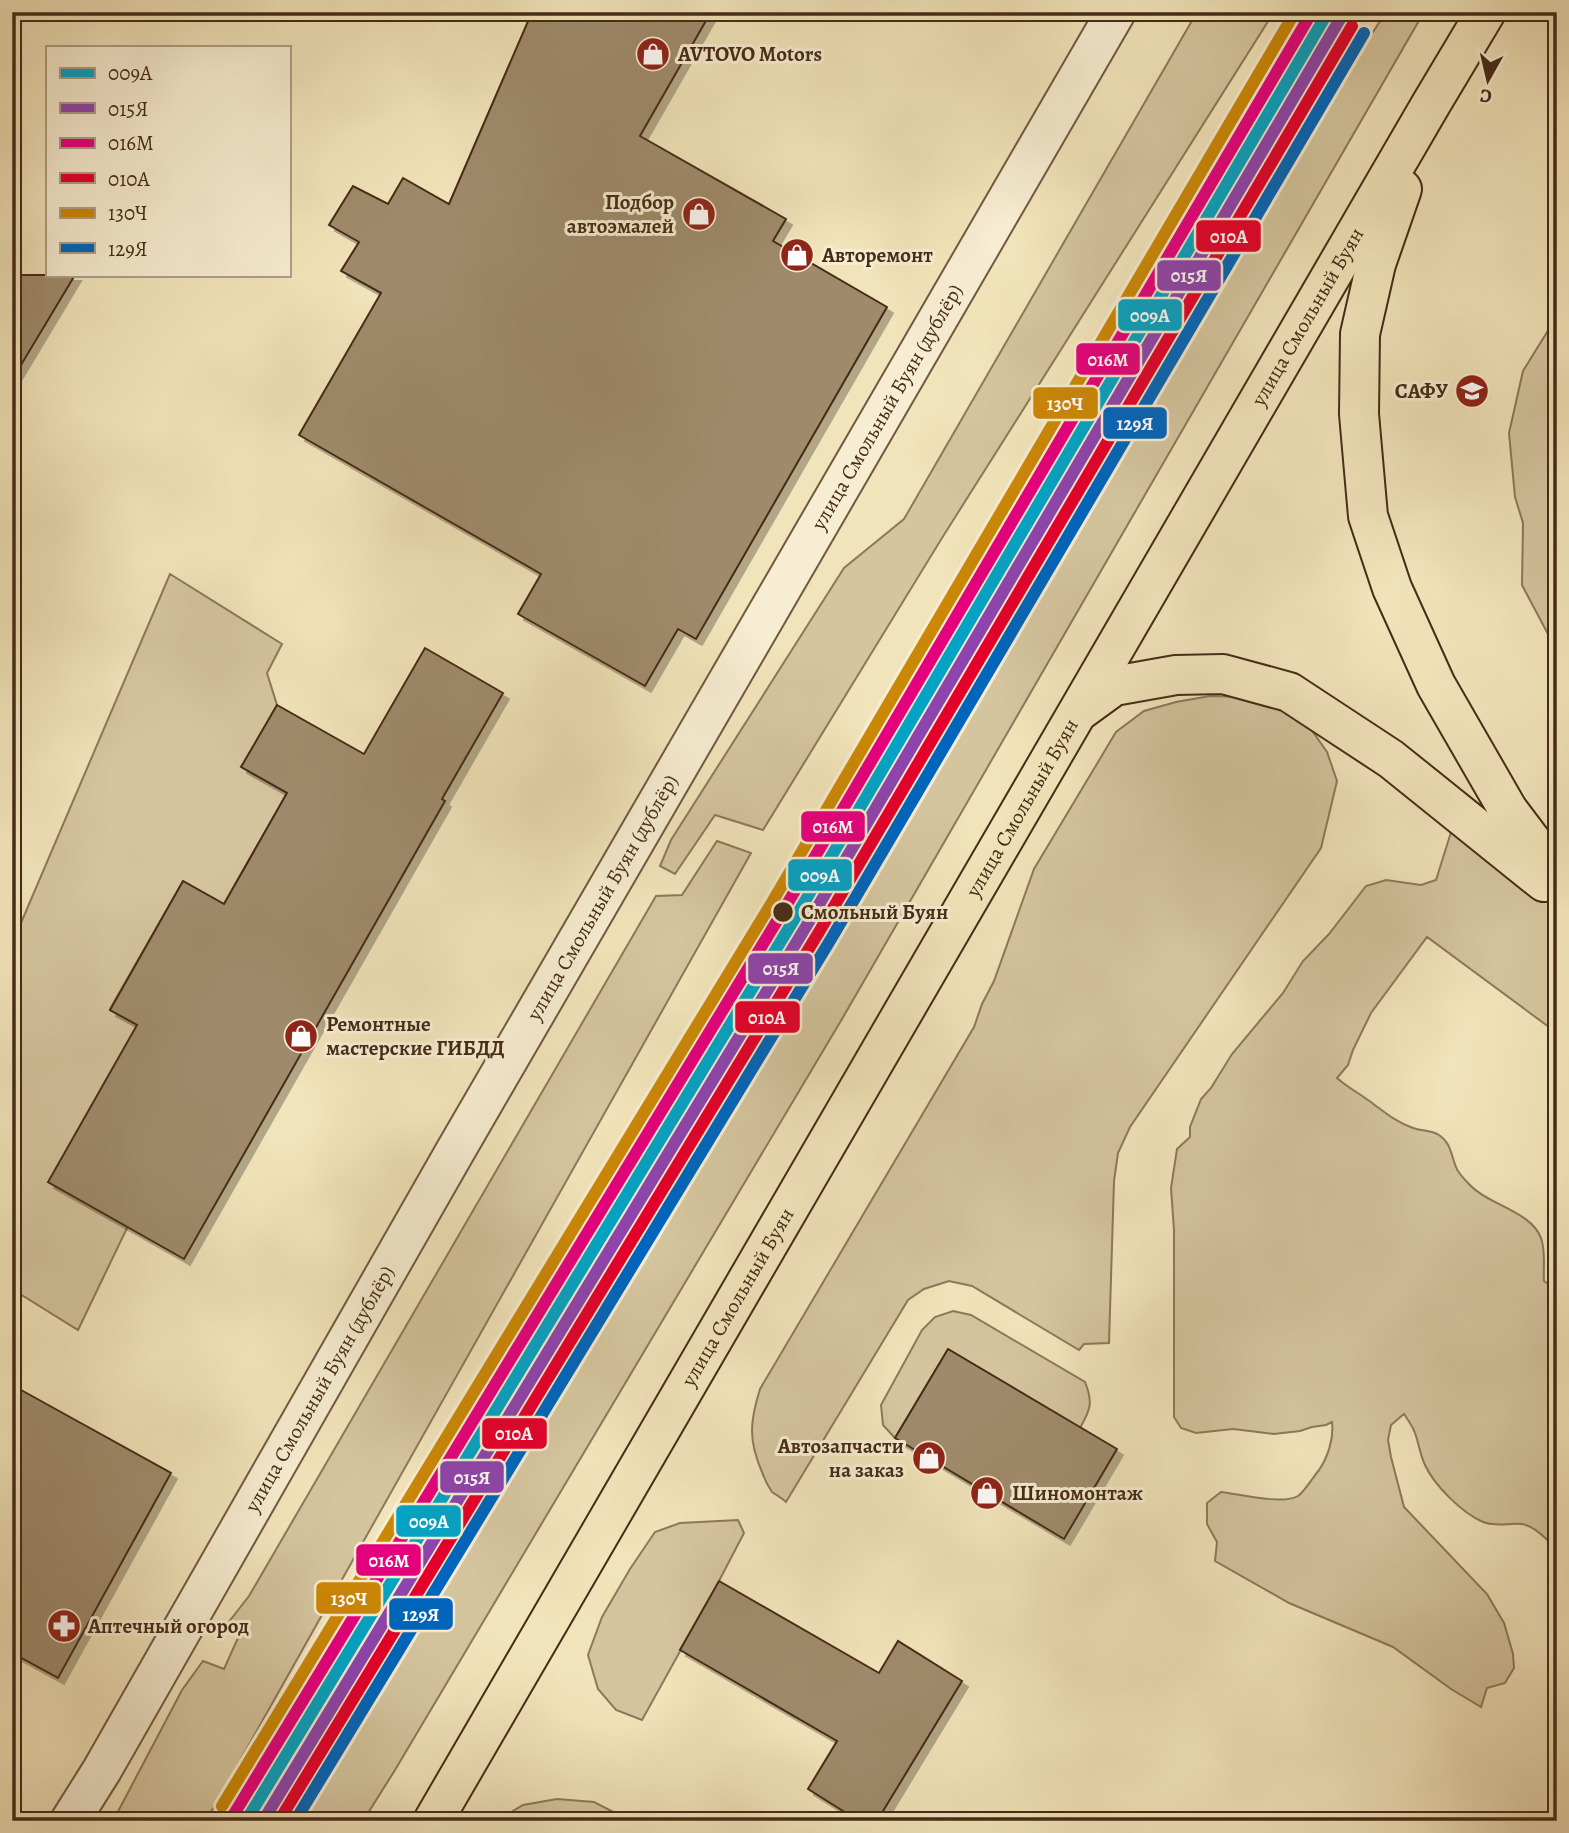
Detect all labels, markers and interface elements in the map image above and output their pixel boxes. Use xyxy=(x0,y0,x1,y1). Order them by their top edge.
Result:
shop icon: AVTOVO Motors xyxy=(634,35,672,73)
place label: AVTOVO Motors xyxy=(677,40,822,68)
legend xyxy=(46,46,290,276)
north arrow xyxy=(1454,46,1524,116)
text: 009А xyxy=(108,59,153,87)
text: С xyxy=(1478,82,1493,110)
text: 015Я xyxy=(108,95,148,123)
text: 016М xyxy=(108,129,154,157)
text: 010А xyxy=(108,165,151,193)
place label: Подбор автоэмалей xyxy=(567,188,674,240)
shop icon: Подбор автоэмалей xyxy=(680,195,718,233)
text: 130Ч xyxy=(108,199,148,227)
line badge: 010А xyxy=(1195,219,1262,253)
street label: улица Смольный Буян xyxy=(1244,222,1370,412)
text: 010А xyxy=(1210,224,1249,250)
text: 129Я xyxy=(108,235,148,263)
shop icon: Авторемонт xyxy=(778,236,816,274)
place label: Авторемонт xyxy=(821,241,933,269)
line badge: 015Я xyxy=(1156,259,1222,292)
text: 015Я xyxy=(1171,263,1207,289)
street label: улица Смольный Буян (дублёр) xyxy=(804,279,969,536)
line badge: 009А xyxy=(1117,298,1183,332)
text: 009А xyxy=(1130,303,1171,329)
line badge: 016М xyxy=(1075,342,1141,376)
text: 016М xyxy=(1087,347,1129,373)
school or university icon: САФУ xyxy=(1453,372,1491,410)
place label: САФУ xyxy=(1395,377,1449,405)
line badge: 130Ч xyxy=(1032,386,1099,420)
text: 130Ч xyxy=(1047,391,1083,417)
line badge: 129Я xyxy=(1102,406,1168,440)
text: 129Я xyxy=(1117,411,1153,437)
street label: улица Смольный Буян xyxy=(959,713,1085,903)
street label: улица Смольный Буян (дублёр) xyxy=(520,770,685,1026)
line badge: 016М xyxy=(800,810,866,843)
text: 016М xyxy=(812,814,854,840)
line badge: 009А xyxy=(787,858,853,892)
text: 009А xyxy=(800,863,841,889)
place label: Смольный Буян xyxy=(801,898,948,926)
marker: Смольный Буян xyxy=(771,900,795,924)
line badge: 015Я xyxy=(747,952,814,985)
text: 015Я xyxy=(763,956,799,982)
line badge: 010А xyxy=(734,1000,801,1034)
text: 010А xyxy=(748,1005,787,1031)
place label: Ремонтные мастерские ГИБДД xyxy=(326,1010,505,1062)
shop icon: Ремонтные мастерские ГИБДД xyxy=(282,1017,320,1055)
street label: улица Смольный Буян xyxy=(674,1203,800,1392)
street label: улица Смольный Буян (дублёр) xyxy=(238,1261,401,1518)
line badge: 010А xyxy=(481,1417,548,1450)
text: 010А xyxy=(495,1421,534,1447)
place label: Автозапчасти на заказ xyxy=(777,1432,904,1484)
shop icon: Автозапчасти на заказ xyxy=(910,1439,948,1477)
line badge: 015Я xyxy=(439,1460,505,1494)
text: 015Я xyxy=(454,1465,490,1491)
shop icon: Шиномонтаж xyxy=(968,1474,1006,1512)
place label: Шиномонтаж xyxy=(1012,1479,1143,1507)
line badge: 009А xyxy=(395,1504,462,1538)
text: 009А xyxy=(409,1509,450,1535)
line badge: 016М xyxy=(355,1543,422,1577)
text: 016М xyxy=(368,1548,410,1574)
line badge: 130Ч xyxy=(315,1581,382,1615)
text: 130Ч xyxy=(331,1586,367,1612)
line badge: 129Я xyxy=(388,1597,454,1631)
text: 129Я xyxy=(403,1602,439,1628)
pharmacy icon: Аптечный огород xyxy=(45,1607,83,1645)
place label: Аптечный огород xyxy=(87,1612,249,1640)

